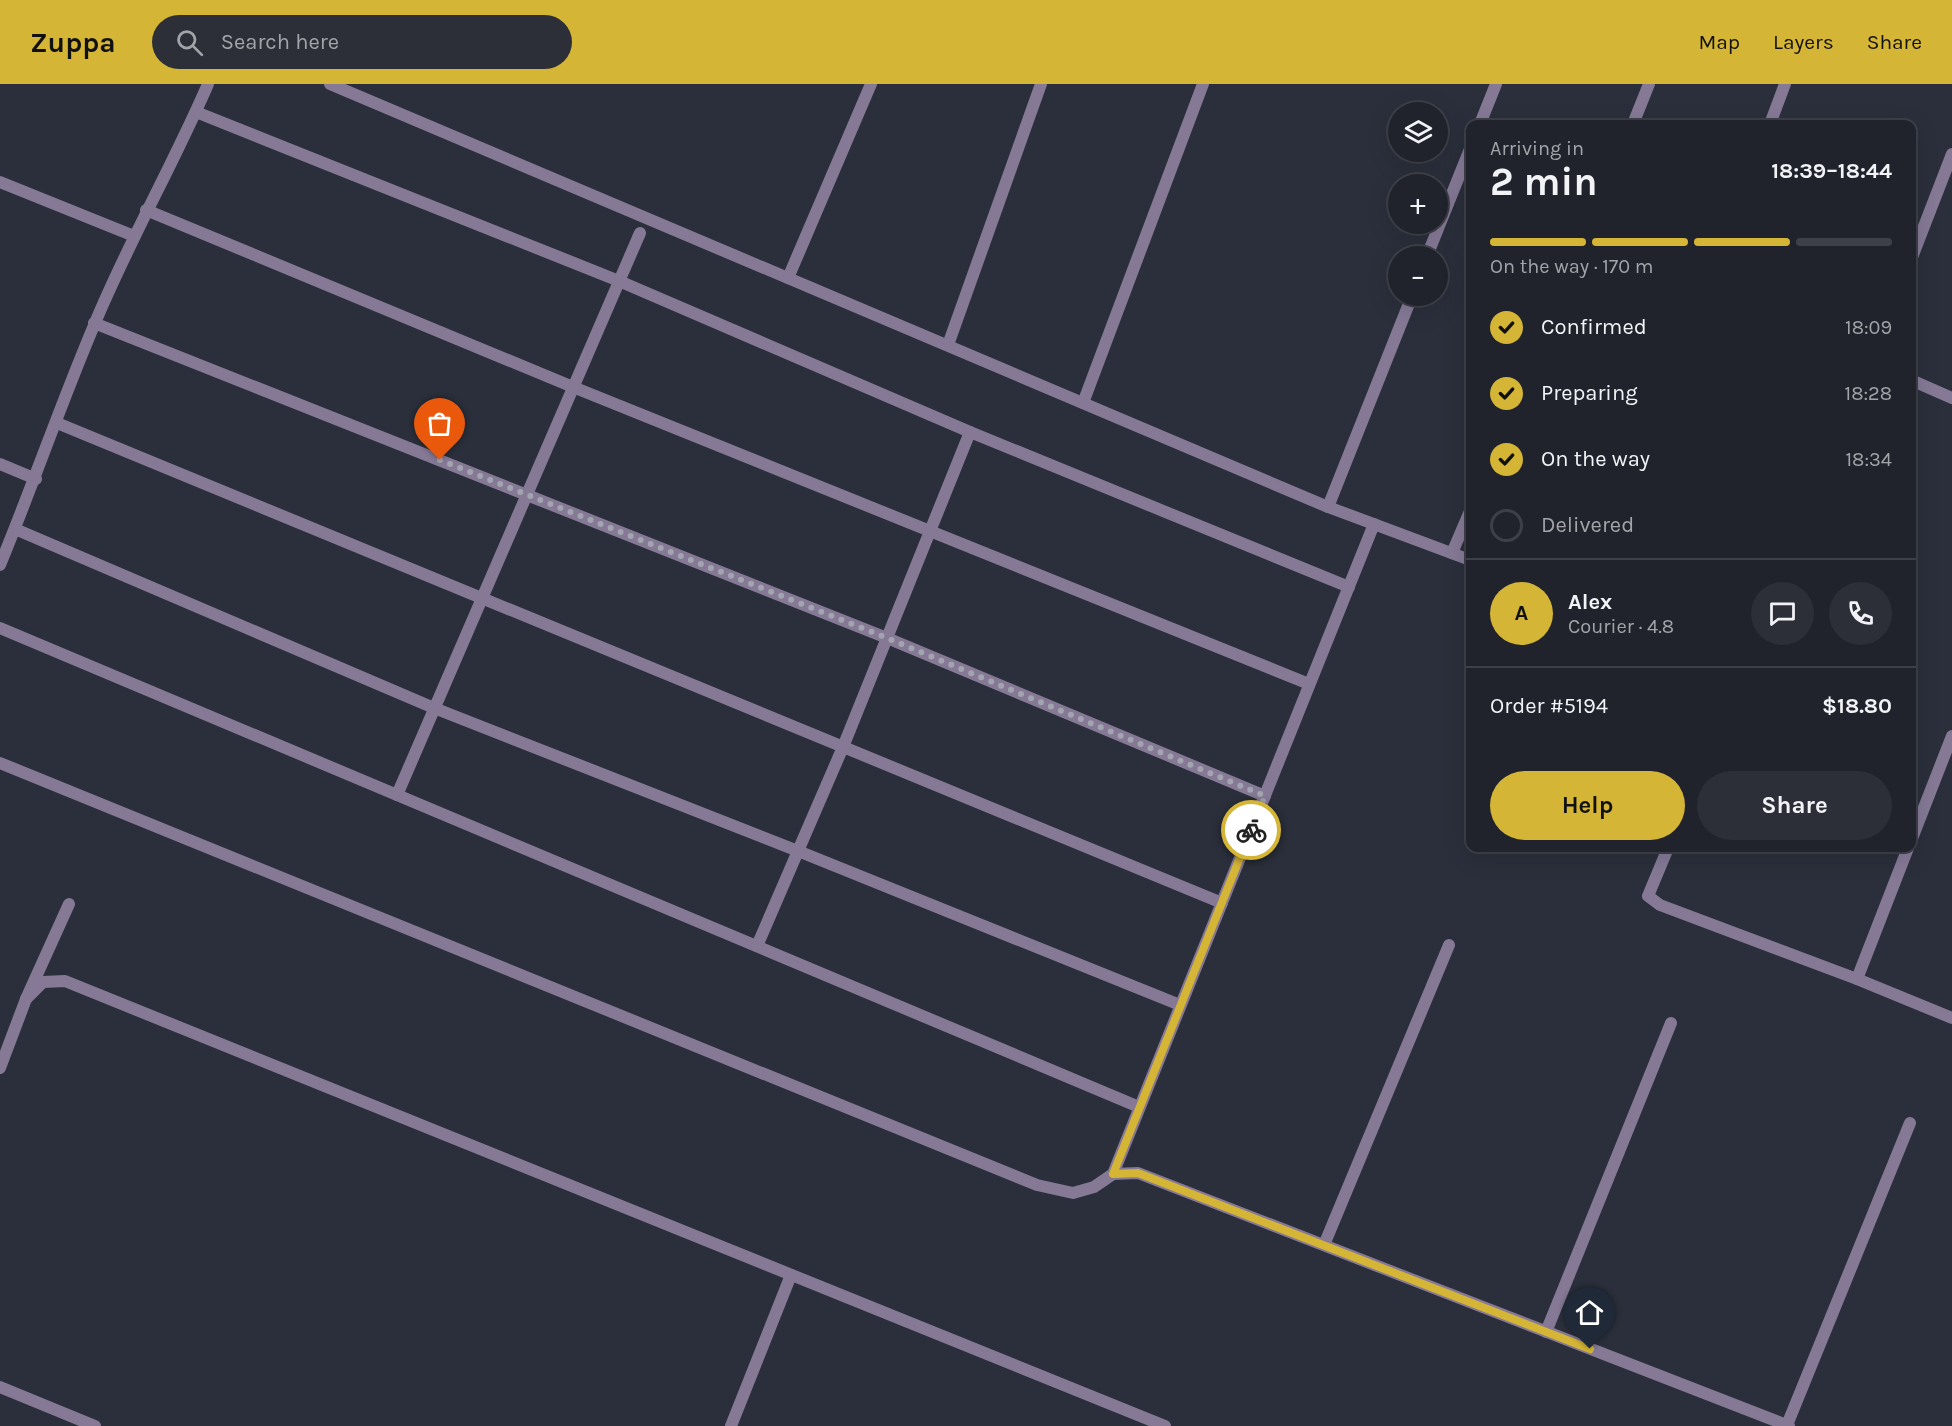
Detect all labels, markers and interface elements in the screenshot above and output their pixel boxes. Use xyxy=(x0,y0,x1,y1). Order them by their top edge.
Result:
search box xyxy=(152,15,572,69)
text: Zuppa xyxy=(30,26,116,59)
icon: search xyxy=(173,26,206,59)
text: Search here xyxy=(221,29,339,55)
text: Map xyxy=(1698,30,1740,54)
text: Layers xyxy=(1773,30,1834,54)
text: Share xyxy=(1867,30,1922,54)
map controls xyxy=(1388,102,1448,306)
button: layers xyxy=(1388,102,1448,162)
text: Arriving in xyxy=(1490,137,1584,160)
text: 18:39–18:44 xyxy=(1771,158,1892,184)
text: 2 min xyxy=(1490,159,1598,205)
button: + xyxy=(1388,174,1448,234)
button: − xyxy=(1388,246,1448,306)
text: On the way · 170 m xyxy=(1490,255,1654,278)
icon: check xyxy=(1490,311,1523,344)
text: Confirmed xyxy=(1541,314,1647,340)
text: 18:09 xyxy=(1845,316,1892,339)
icon: check xyxy=(1490,377,1523,410)
text: Preparing xyxy=(1541,380,1638,406)
text: 18:28 xyxy=(1845,382,1892,405)
pin xyxy=(414,398,465,460)
icon: bag xyxy=(423,407,456,440)
icon: check xyxy=(1490,443,1523,476)
text: On the way xyxy=(1541,446,1650,472)
text: 18:34 xyxy=(1846,448,1892,471)
text: Delivered xyxy=(1541,512,1634,538)
button: chat xyxy=(1751,582,1814,645)
button: phone xyxy=(1829,582,1892,645)
text: Alex xyxy=(1568,589,1612,615)
text: A xyxy=(1515,600,1528,626)
text: Courier · 4.8 xyxy=(1568,615,1674,638)
text: Order #5194 xyxy=(1490,693,1608,719)
text: $18.80 xyxy=(1822,693,1892,719)
button: Help xyxy=(1490,771,1685,840)
button: Share xyxy=(1697,771,1892,840)
courier xyxy=(1221,800,1281,860)
icon: bike xyxy=(1235,814,1268,847)
pin xyxy=(1564,1287,1615,1349)
icon: home xyxy=(1573,1296,1606,1329)

